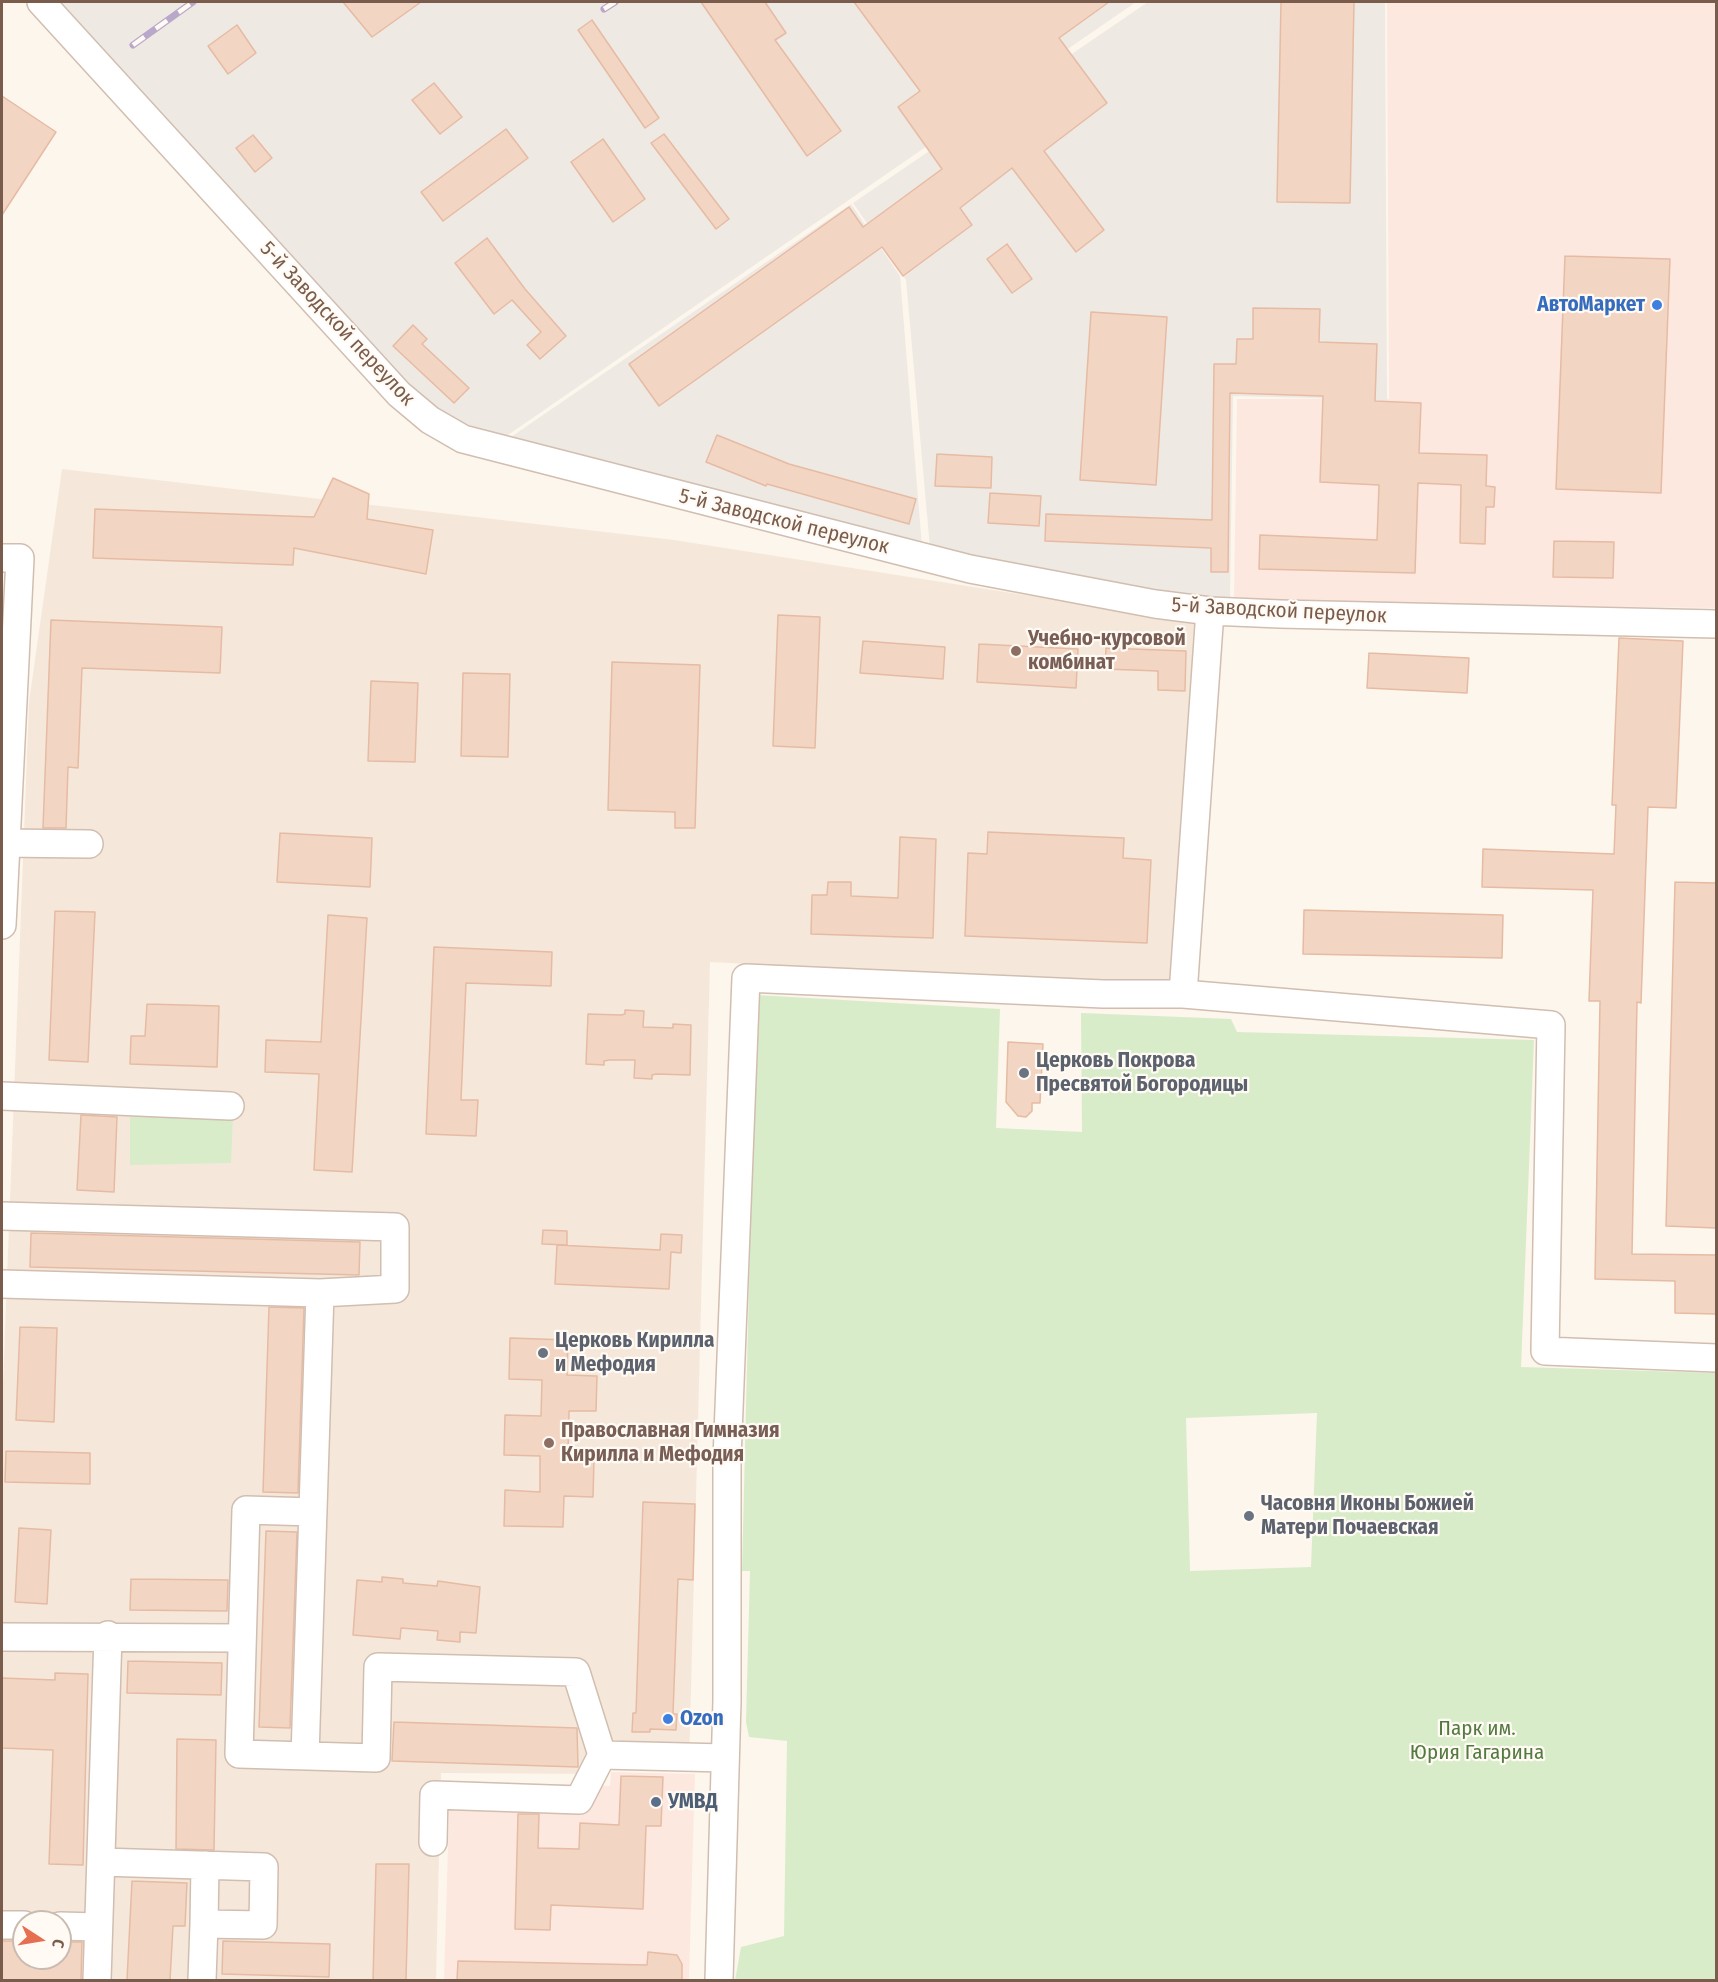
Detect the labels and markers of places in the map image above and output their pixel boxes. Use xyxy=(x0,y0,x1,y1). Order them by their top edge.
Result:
place label: АвтоМаркет xyxy=(1537,292,1645,318)
marker: АвтоМаркет xyxy=(1650,298,1664,312)
place label: Учебно-курсовой комбинат xyxy=(1028,626,1186,676)
marker: Учебно-курсовой комбинат xyxy=(1009,644,1023,658)
place label: Церковь Покрова Пресвятой Богородицы xyxy=(1036,1048,1248,1098)
marker: Церковь Покрова Пресвятой Богородицы xyxy=(1017,1066,1031,1080)
place label: Церковь Кирилла и Мефодия xyxy=(555,1328,714,1378)
marker: Церковь Кирилла и Мефодия xyxy=(536,1346,550,1360)
place label: Православная Гимназия Кирилла и Мефодия xyxy=(561,1418,780,1468)
marker: Православная Гимназия Кирилла и Мефодия xyxy=(542,1436,556,1450)
place label: Часовня Иконы Божией Матери Почаевская xyxy=(1261,1491,1474,1541)
marker: Часовня Иконы Божией Матери Почаевская xyxy=(1242,1509,1256,1523)
place label: Ozon xyxy=(680,1706,724,1732)
marker: Ozon xyxy=(661,1712,675,1726)
place label: УМВД xyxy=(668,1789,718,1815)
marker: УМВД xyxy=(649,1795,663,1809)

